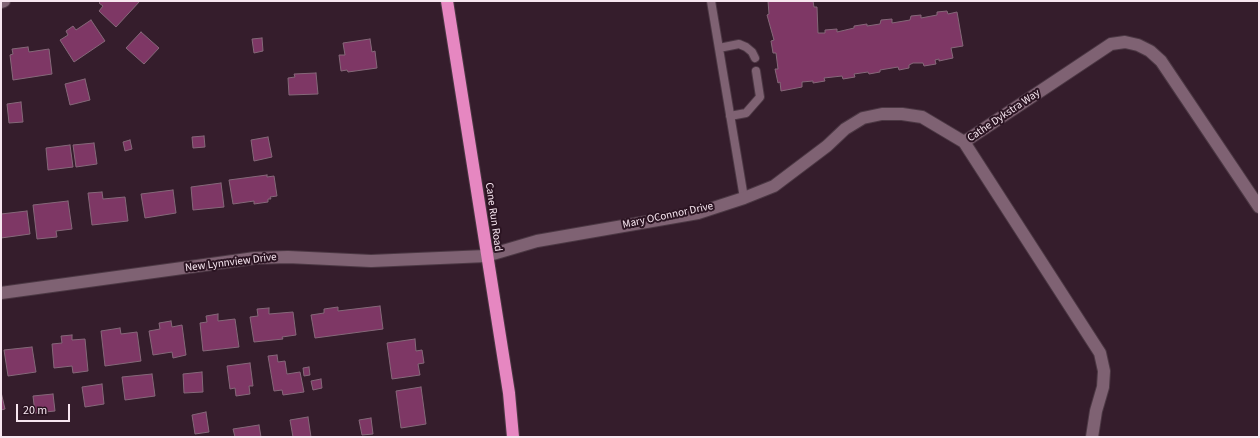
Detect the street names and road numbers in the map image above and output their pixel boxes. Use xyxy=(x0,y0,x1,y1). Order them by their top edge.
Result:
street label: Cathe Dykstra Way xyxy=(965,87,1043,145)
street label: Cane Run Road xyxy=(482,182,504,252)
street label: Mary OConnor Drive xyxy=(621,200,715,232)
street label: New Lynnview Drive xyxy=(184,251,278,275)

